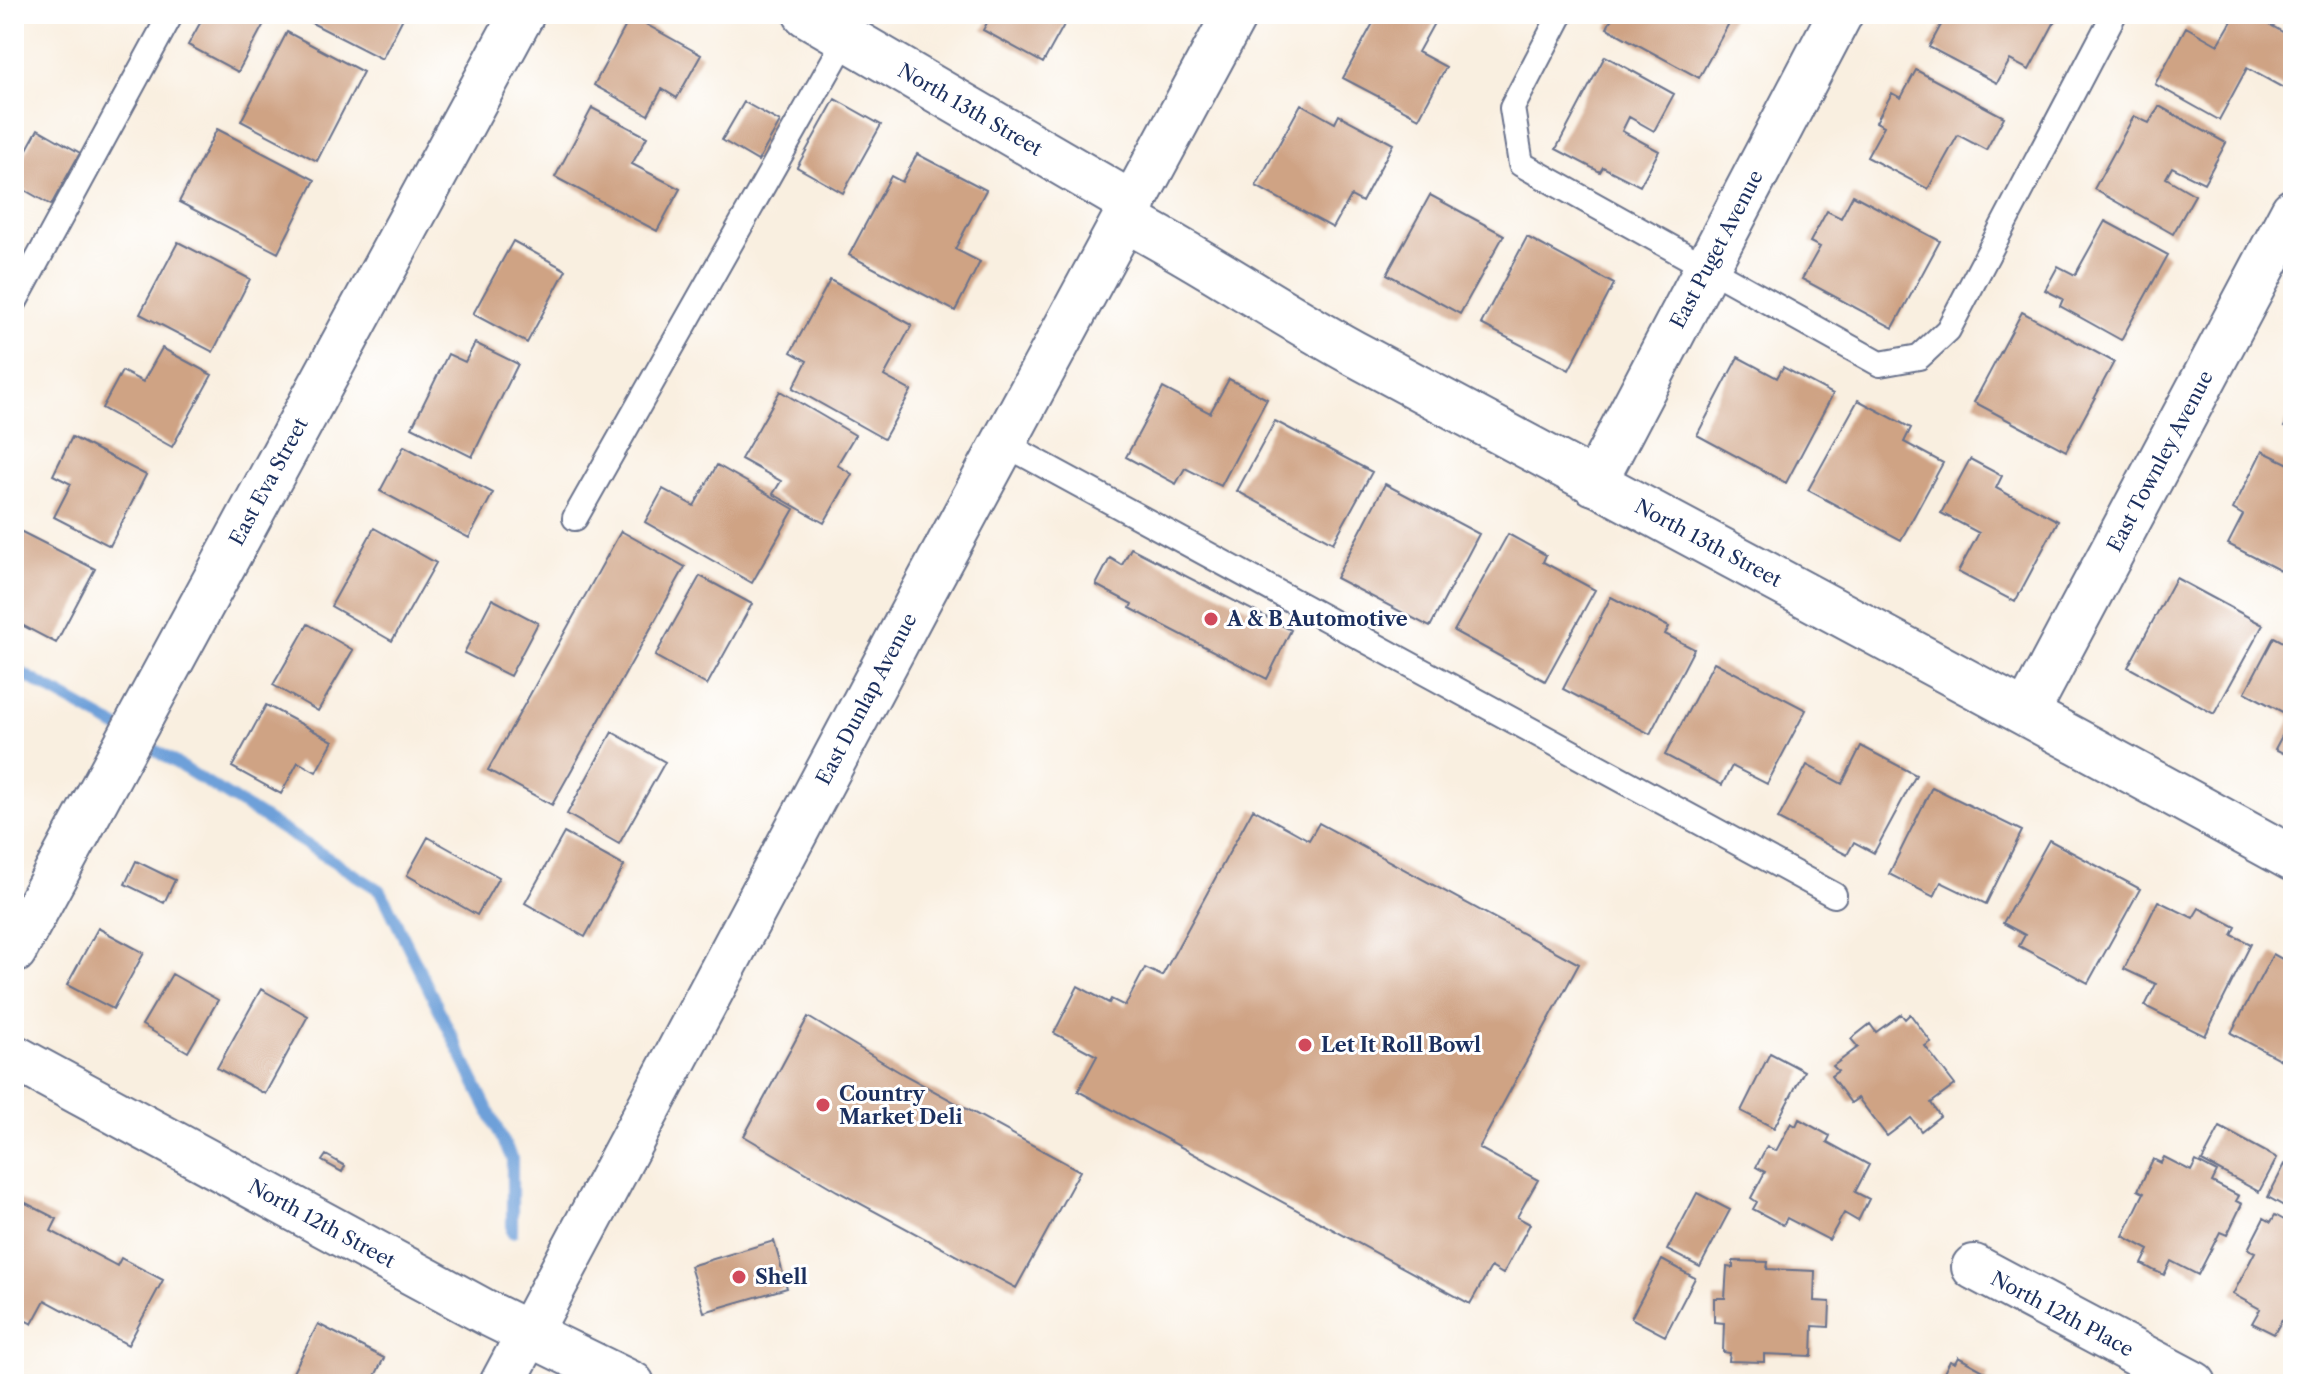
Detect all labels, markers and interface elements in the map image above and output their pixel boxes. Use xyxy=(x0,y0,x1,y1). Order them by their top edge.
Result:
street label: North 13th Street xyxy=(894,58,1047,161)
street label: East Puget Avenue xyxy=(1665,166,1768,332)
street label: East Townley Avenue xyxy=(2102,366,2218,556)
street label: East Eva Street xyxy=(224,414,313,550)
street label: North 13th Street xyxy=(1631,494,1786,592)
place label: A & B Automotive xyxy=(1226,607,1408,631)
street label: East Dunlap Avenue xyxy=(811,609,922,789)
marker: A & B Automotive xyxy=(1202,610,1220,628)
place label: Let It Roll Bowl xyxy=(1321,1033,1481,1057)
marker: Let It Roll Bowl xyxy=(1296,1036,1314,1054)
place label: Country Market Deli xyxy=(839,1082,963,1129)
marker: Country Market Deli xyxy=(814,1096,832,1114)
street label: North 12th Street xyxy=(244,1174,399,1273)
place label: Shell xyxy=(755,1265,808,1289)
street label: North 12th Place xyxy=(1987,1266,2138,1362)
marker: Shell xyxy=(730,1268,748,1286)

